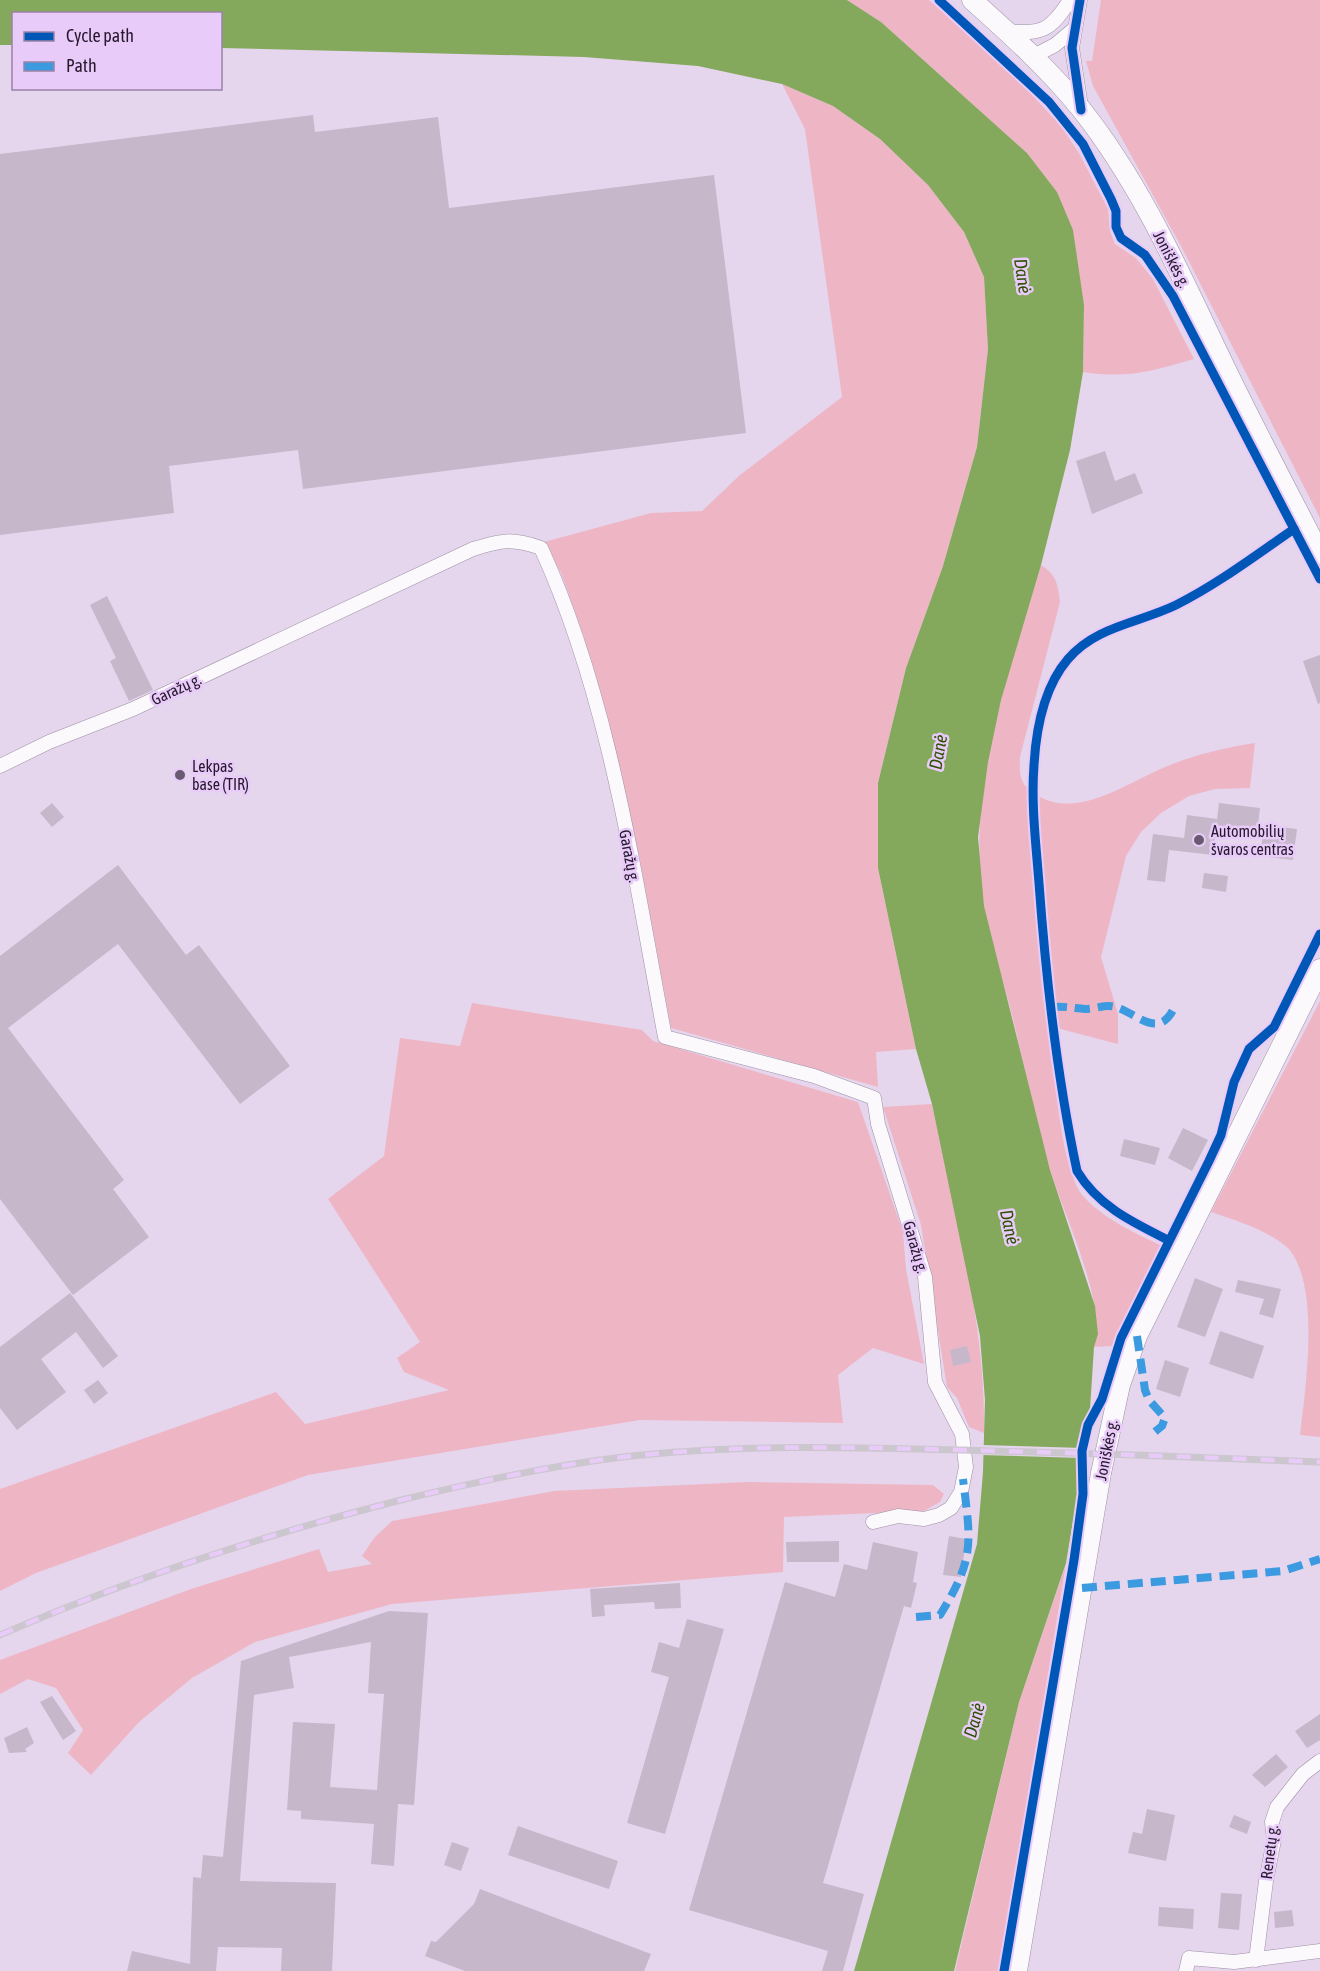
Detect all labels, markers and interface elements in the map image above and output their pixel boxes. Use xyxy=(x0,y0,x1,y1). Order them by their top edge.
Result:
legend xyxy=(12,12,222,90)
text: Cycle path xyxy=(66,25,134,46)
text: Path xyxy=(66,55,97,76)
street label: Joniškės g. xyxy=(1149,228,1194,291)
water label: Danė xyxy=(1010,257,1036,295)
street label: Garažų g. xyxy=(148,670,204,709)
water label: Danė xyxy=(925,733,951,771)
place label: Lekpas base (TIR) xyxy=(192,757,249,794)
marker: Lekpas base (TIR) xyxy=(173,768,187,782)
place label: Automobilių švaros centras xyxy=(1211,822,1294,858)
street label: Garažų g. xyxy=(615,828,644,884)
marker: Automobilių švaros centras xyxy=(1192,833,1206,847)
water label: Danė xyxy=(996,1207,1024,1247)
street label: Garažų g. xyxy=(899,1219,932,1275)
street label: Joniškės g. xyxy=(1091,1418,1122,1482)
water label: Danė xyxy=(959,1700,989,1740)
street label: Renetų g. xyxy=(1257,1824,1282,1880)

